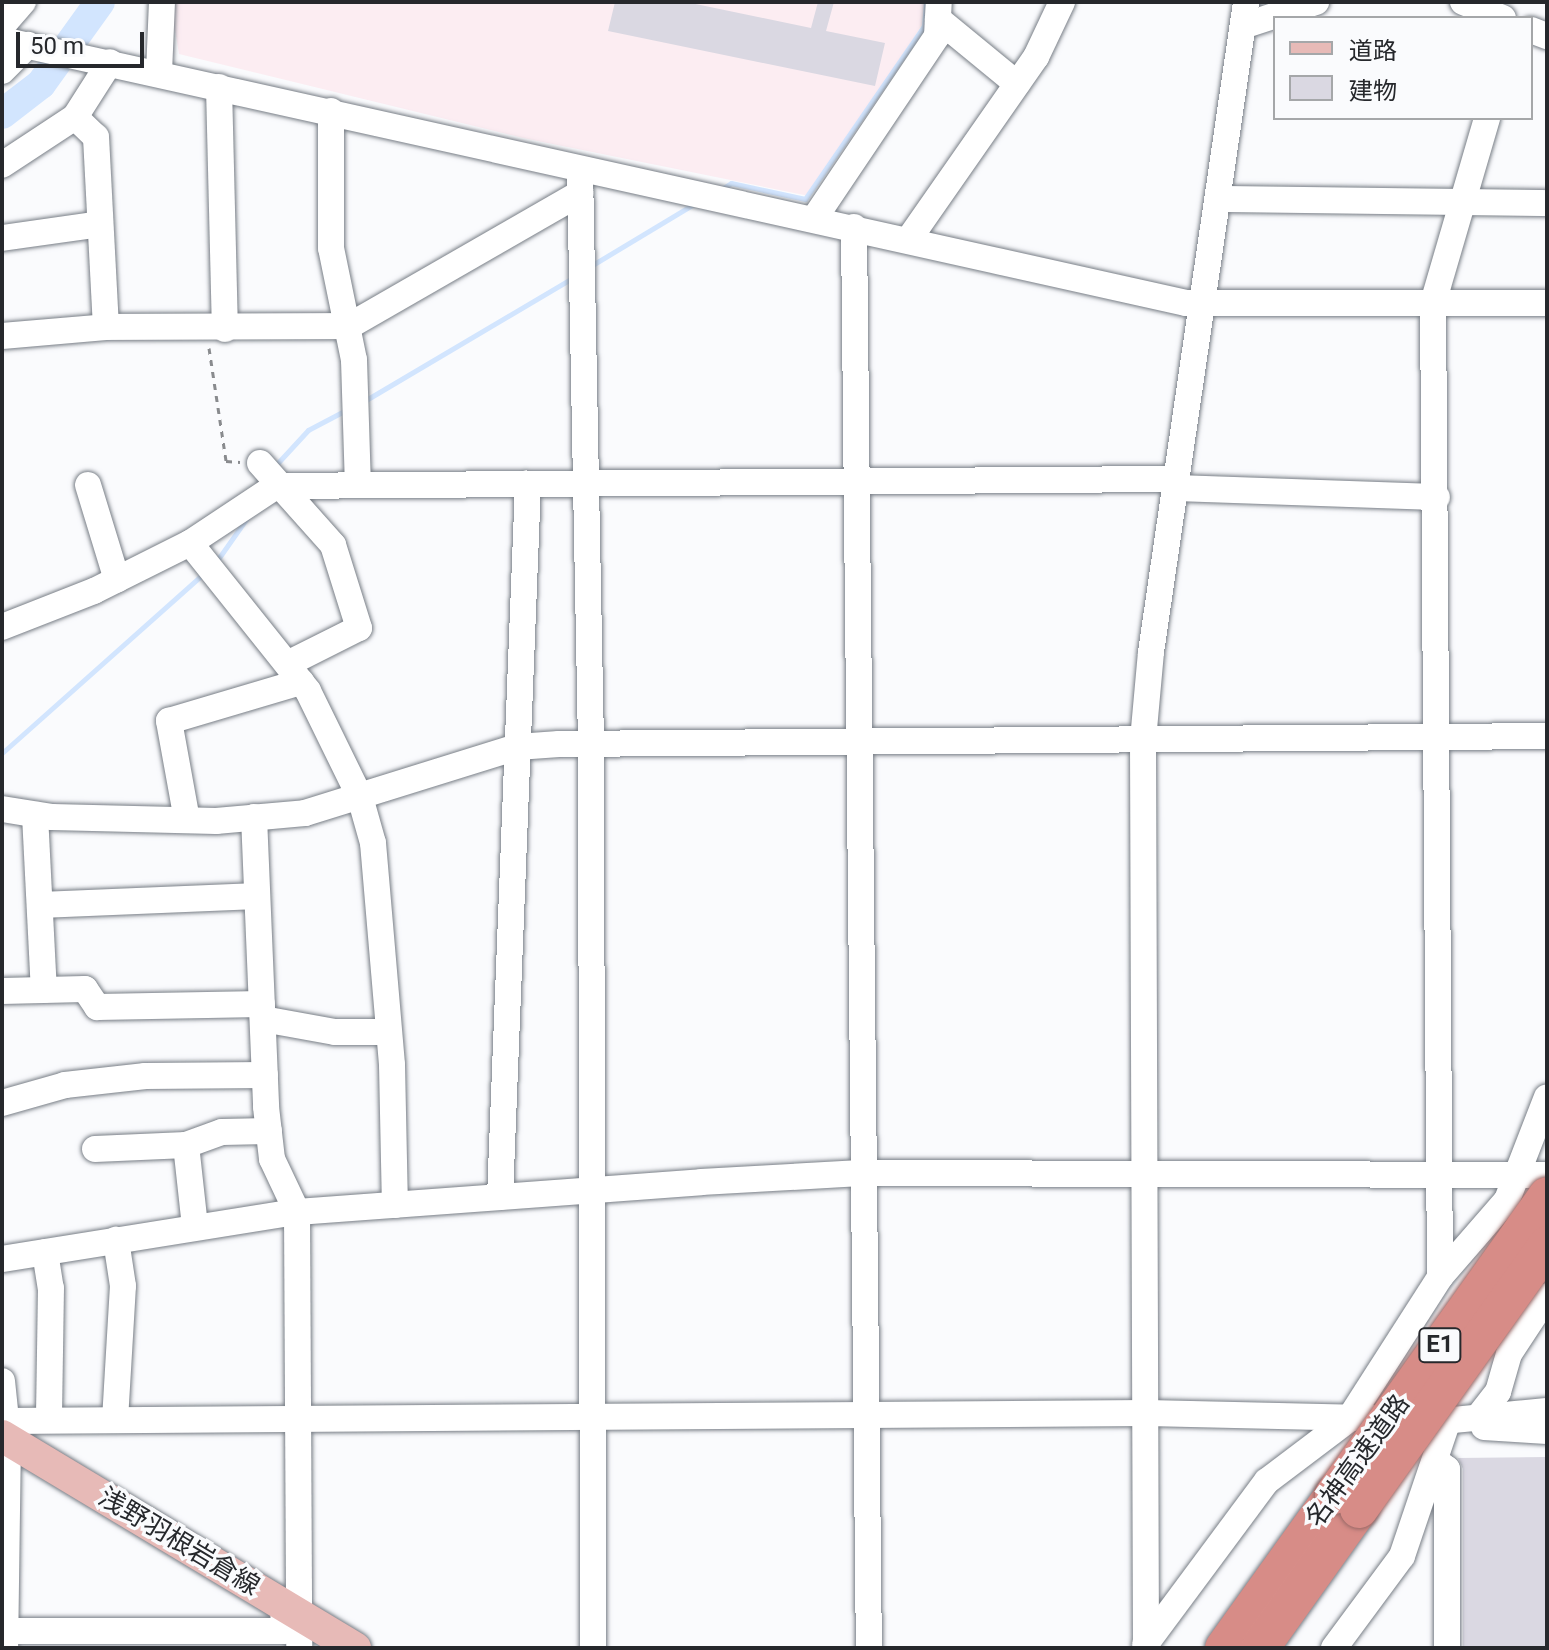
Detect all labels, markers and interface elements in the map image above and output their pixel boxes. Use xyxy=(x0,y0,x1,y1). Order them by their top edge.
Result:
scale bar xyxy=(20,16,148,66)
legend xyxy=(1273,16,1533,120)
text: 50 m xyxy=(30,32,84,60)
text: 道路 xyxy=(1349,37,1397,65)
text: 建物 xyxy=(1349,77,1397,105)
road number: E1 xyxy=(1418,1325,1462,1365)
street label: 名神高速道路 xyxy=(1300,1389,1416,1533)
street label: 浅野羽根岩倉線 xyxy=(93,1482,265,1602)

